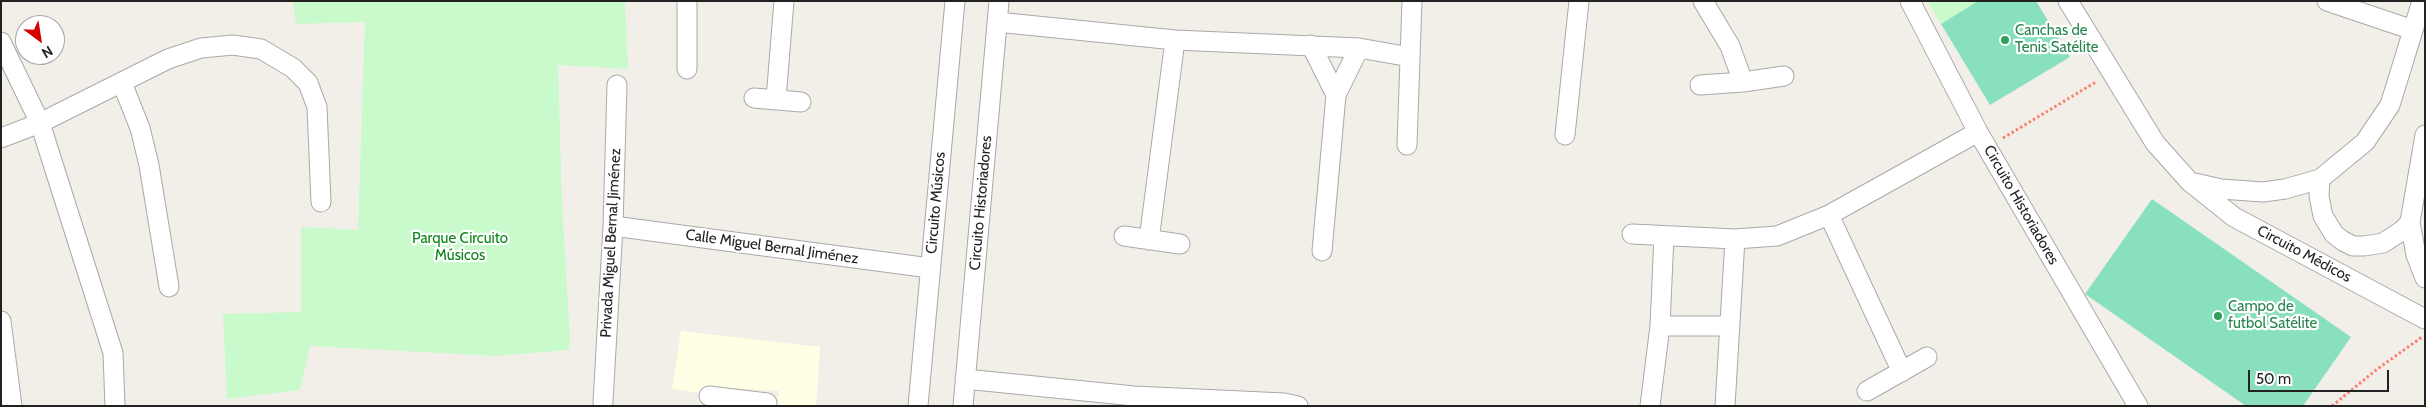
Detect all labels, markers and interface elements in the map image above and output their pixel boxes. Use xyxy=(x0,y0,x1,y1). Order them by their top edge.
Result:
north arrow xyxy=(15,15,65,65)
place label: Canchas de Tenis Satélite xyxy=(2015,22,2099,57)
marker: Canchas de Tenis Satélite xyxy=(1999,34,2011,46)
text: N xyxy=(38,42,56,62)
street label: Circuito Historiadores xyxy=(966,135,996,271)
street label: Circuito Historiadores xyxy=(1979,142,2063,268)
street label: Privada Miguel Bernal Jiménez xyxy=(597,148,625,338)
street label: Circuito Músicos xyxy=(923,151,949,255)
street label: Circuito Médicos xyxy=(2254,222,2354,286)
street label: Calle Miguel Bernal Jiménez xyxy=(684,226,860,268)
park label: Parque Circuito Músicos xyxy=(412,230,508,265)
place label: Campo de futbol Satélite xyxy=(2228,298,2317,333)
marker: Campo de futbol Satélite xyxy=(2212,310,2224,322)
scale bar xyxy=(2251,360,2392,392)
text: 50 m xyxy=(2256,370,2291,388)

